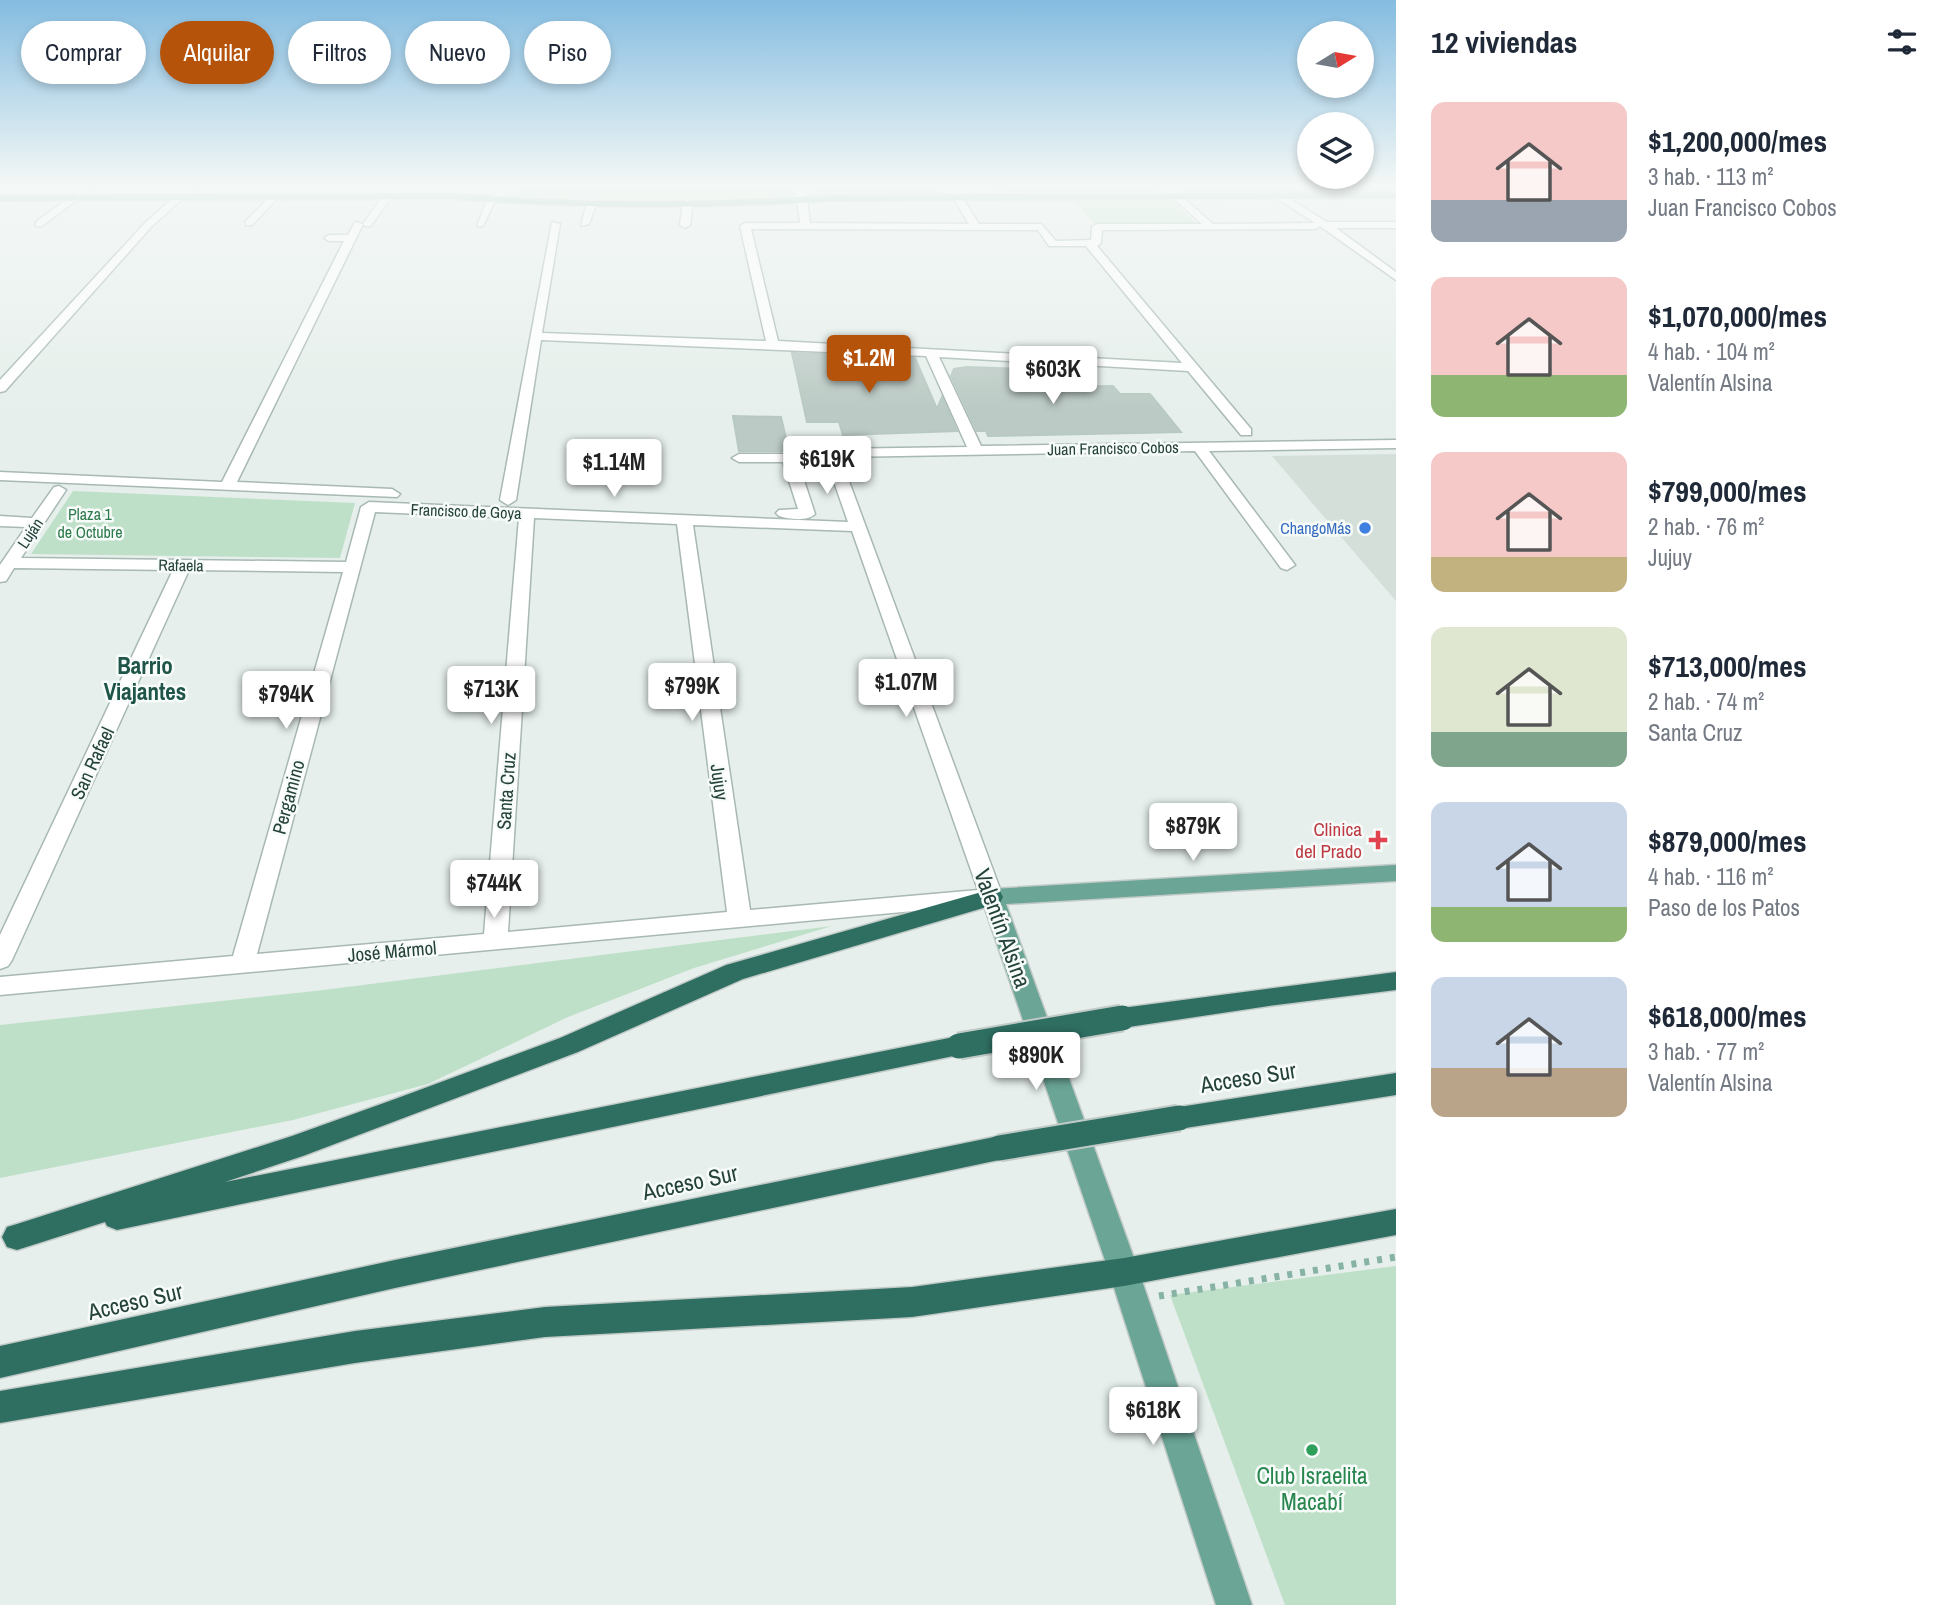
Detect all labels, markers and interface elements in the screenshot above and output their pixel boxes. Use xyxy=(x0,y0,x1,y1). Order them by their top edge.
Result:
chip: Comprar xyxy=(21,21,146,84)
chip: Alquilar xyxy=(160,21,274,84)
chip: Filtros xyxy=(288,21,391,84)
chip: Nuevo xyxy=(405,21,510,84)
chip: Piso xyxy=(524,21,611,84)
north arrow xyxy=(1297,21,1374,98)
map controls xyxy=(1297,21,1374,189)
text: 12 viviendas xyxy=(1431,22,1577,62)
icon: filters xyxy=(1883,23,1921,61)
button: layers xyxy=(1297,112,1374,189)
text: $1,200,000/mes xyxy=(1648,121,1827,161)
icon: home xyxy=(1487,130,1571,214)
text: 3 hab. · 113 m² xyxy=(1648,161,1774,192)
text: Juan Francisco Cobos xyxy=(1648,192,1837,223)
text: $1,070,000/mes xyxy=(1648,296,1827,336)
icon: home xyxy=(1487,305,1571,389)
pin: $1.2M xyxy=(820,336,918,395)
text: 4 hab. · 104 m² xyxy=(1648,336,1775,367)
text: $1.2M xyxy=(843,342,895,373)
pin: $603K xyxy=(1004,346,1102,406)
text: $603K xyxy=(1025,353,1081,384)
text: Valentín Alsina xyxy=(1648,367,1772,398)
pin: $619K xyxy=(778,436,876,496)
street label: Juan Francisco Cobos xyxy=(1047,436,1179,460)
pin: $1.14M xyxy=(557,440,671,499)
text: $619K xyxy=(799,443,855,474)
text: $1.14M xyxy=(583,446,645,477)
text: $799,000/mes xyxy=(1648,471,1807,511)
icon: home xyxy=(1487,480,1571,564)
street label: Francisco de Goya xyxy=(410,498,522,524)
park label: Plaza 1 de Octubre xyxy=(58,503,122,543)
text: 2 hab. · 76 m² xyxy=(1648,511,1764,542)
street label: Luján xyxy=(12,514,48,552)
place label: ChangoMás xyxy=(1280,517,1351,539)
marker: ChangoMás xyxy=(1357,520,1373,536)
text: Jujuy xyxy=(1648,542,1692,573)
street label: Rafaela xyxy=(158,554,204,576)
text: $713,000/mes xyxy=(1648,646,1807,686)
district label: Barrio Viajantes xyxy=(104,650,186,707)
icon: home xyxy=(1487,655,1571,739)
pin: $1.07M xyxy=(849,660,963,719)
pin: $799K xyxy=(643,664,741,723)
pin: $713K xyxy=(442,666,540,726)
text: $1.07M xyxy=(875,666,937,697)
text: $799K xyxy=(664,670,720,701)
pin: $794K xyxy=(237,672,335,731)
text: $713K xyxy=(463,673,519,704)
text: $794K xyxy=(258,678,314,709)
text: 2 hab. · 74 m² xyxy=(1648,686,1764,717)
text: Santa Cruz xyxy=(1648,717,1742,748)
street label: San Rafael xyxy=(64,723,120,803)
street label: Santa Cruz xyxy=(490,751,522,831)
street label: Pergamino xyxy=(266,757,310,837)
street label: Jujuy xyxy=(705,762,735,802)
pin: $879K xyxy=(1144,804,1242,863)
text: $879K xyxy=(1165,810,1221,841)
place label: Clinica del Prado xyxy=(1295,816,1362,864)
text: $879,000/mes xyxy=(1648,821,1807,861)
marker: Clinica del Prado xyxy=(1368,830,1388,850)
icon: home xyxy=(1487,830,1571,914)
pin: $744K xyxy=(445,860,543,920)
text: 4 hab. · 116 m² xyxy=(1648,861,1774,892)
street label: Valentín Alsina xyxy=(967,864,1039,992)
text: $744K xyxy=(466,867,522,898)
text: Paso de los Patos xyxy=(1648,892,1800,923)
street label: José Mármol xyxy=(346,934,438,968)
text: $618,000/mes xyxy=(1648,996,1807,1036)
icon: home xyxy=(1487,1005,1571,1089)
pin: $890K xyxy=(987,1032,1085,1092)
text: 3 hab. · 77 m² xyxy=(1648,1036,1764,1067)
text: $890K xyxy=(1008,1039,1064,1070)
street label: Acceso Sur xyxy=(1197,1054,1299,1100)
text: Valentín Alsina xyxy=(1648,1067,1772,1098)
street label: Acceso Sur xyxy=(639,1157,741,1207)
street label: Acceso Sur xyxy=(84,1275,186,1327)
pin: $618K xyxy=(1104,1388,1202,1447)
text: $618K xyxy=(1125,1394,1181,1425)
marker: Club Israelita Macabí xyxy=(1304,1442,1320,1458)
place label: Club Israelita Macabí xyxy=(1256,1460,1368,1517)

